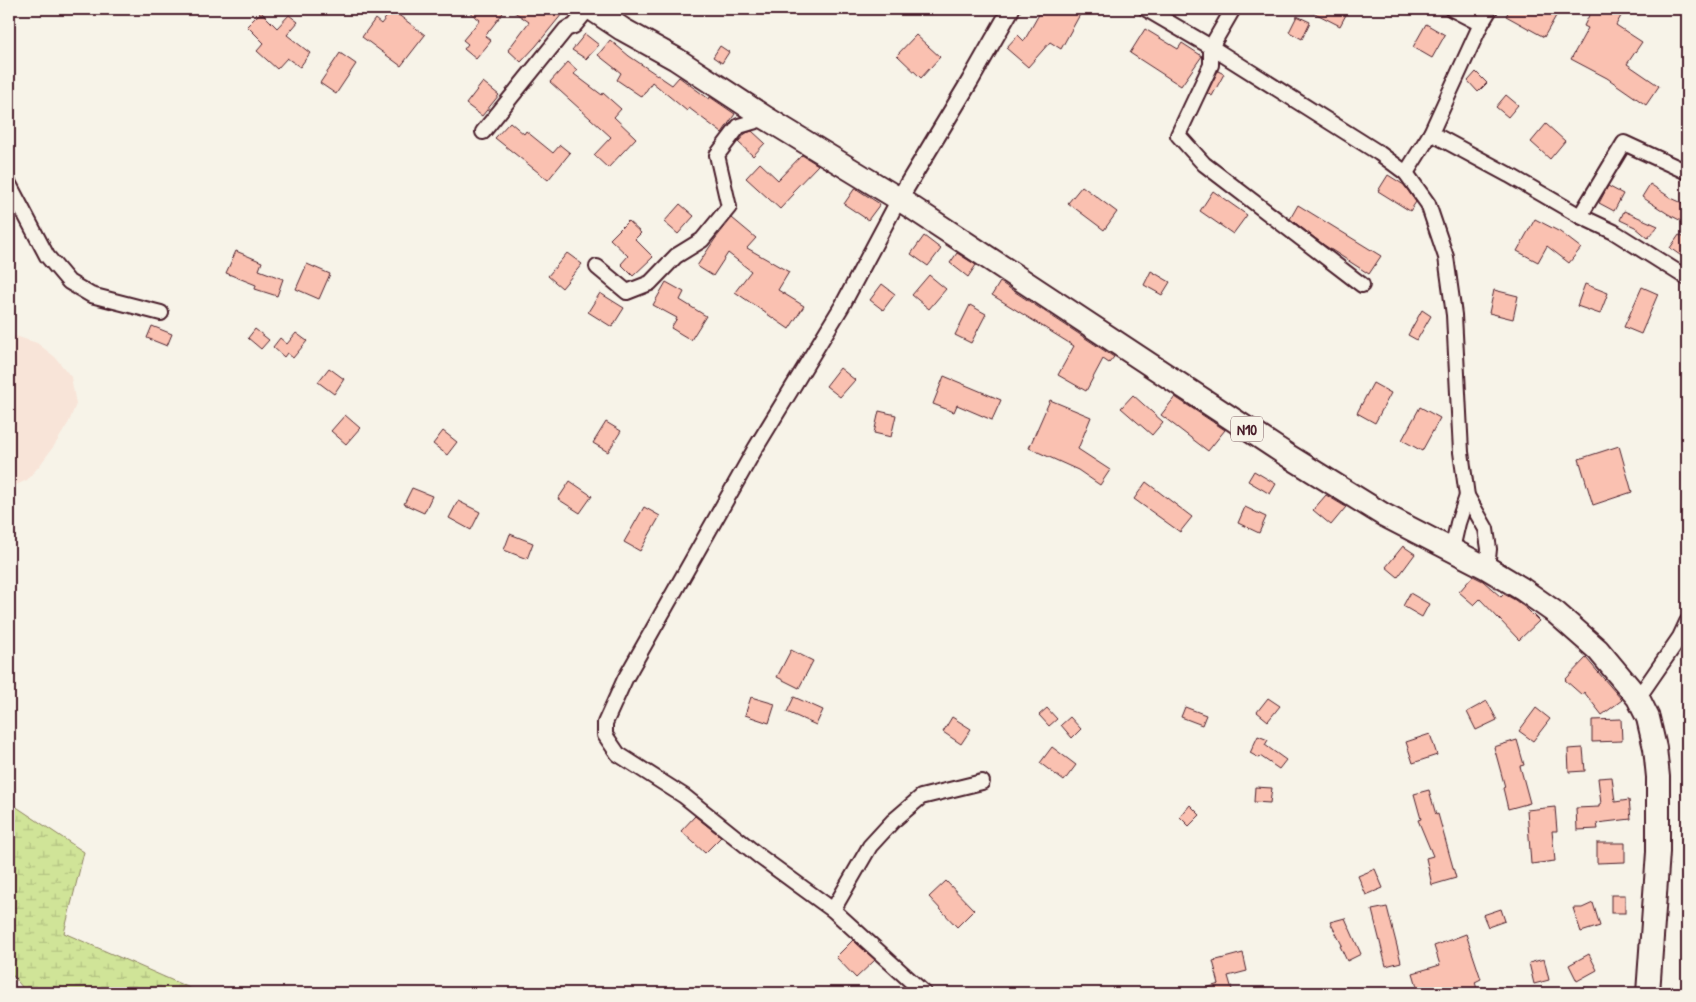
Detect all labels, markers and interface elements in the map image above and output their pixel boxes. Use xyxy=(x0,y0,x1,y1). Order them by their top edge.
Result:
road number: N10 xyxy=(1231,416,1263,442)

